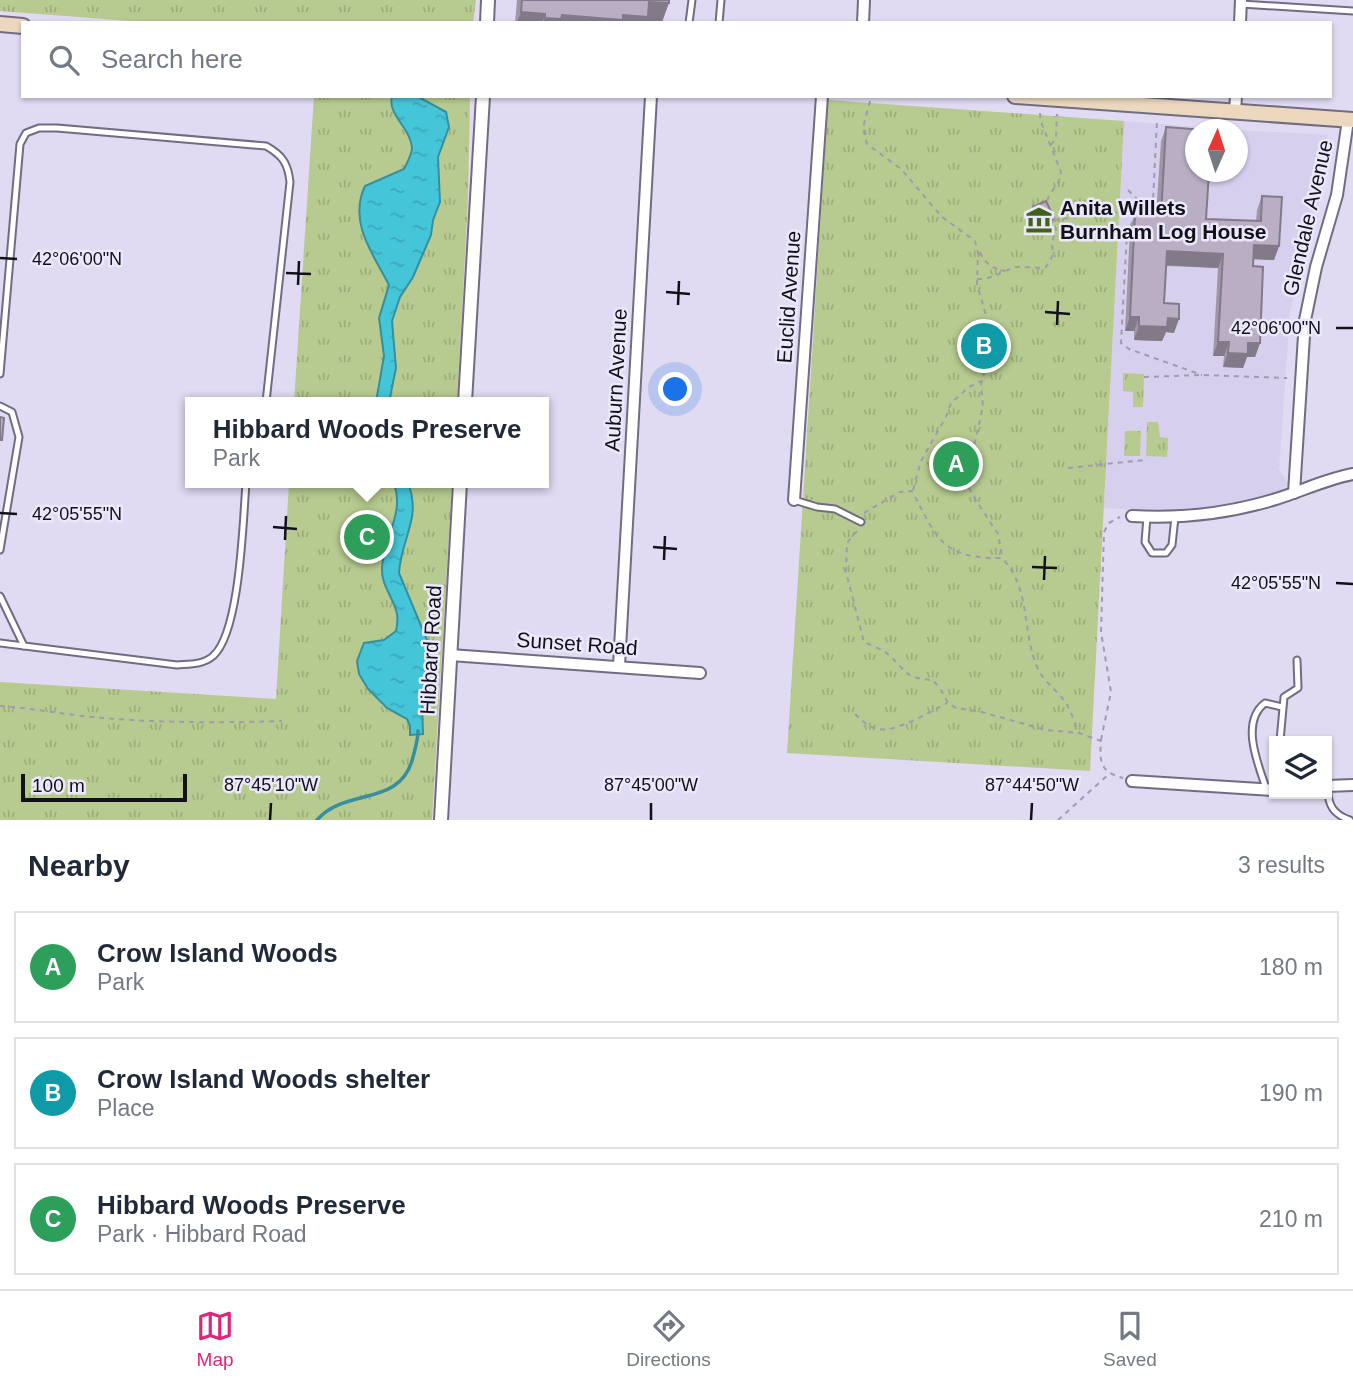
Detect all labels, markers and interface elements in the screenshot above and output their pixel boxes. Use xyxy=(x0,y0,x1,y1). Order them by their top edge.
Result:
search box xyxy=(21,21,1332,98)
icon: search xyxy=(45,41,83,79)
text: Search here xyxy=(101,44,243,74)
north arrow xyxy=(1185,119,1248,182)
street label: Glendale Avenue xyxy=(1278,138,1337,298)
place label: Anita Willets Burnham Log House xyxy=(1060,196,1267,243)
museum icon: Anita Willets Burnham Log House xyxy=(1024,205,1054,235)
street label: Euclid Avenue xyxy=(772,230,805,364)
text: 42°06'00"N xyxy=(32,249,122,269)
street label: Auburn Avenue xyxy=(600,308,631,452)
text: 42°06'00"N xyxy=(1231,318,1321,338)
pin: B xyxy=(961,320,1007,372)
your location xyxy=(658,372,692,406)
popup xyxy=(185,397,549,488)
text: Hibbard Woods Preserve xyxy=(213,414,521,444)
pin: A xyxy=(933,438,979,490)
text: Park xyxy=(213,445,260,471)
text: 42°05'55"N xyxy=(32,504,122,524)
pin: C xyxy=(344,511,390,563)
text: 42°05'55"N xyxy=(1231,573,1321,593)
street label: Hibbard Road xyxy=(416,585,445,715)
street label: Sunset Road xyxy=(516,628,638,659)
map controls xyxy=(1269,736,1332,799)
button: layers xyxy=(1269,736,1332,799)
scale bar xyxy=(21,771,187,803)
text: 100 m xyxy=(32,775,85,796)
text: 87°45'10"W xyxy=(224,775,318,795)
text: 87°45'00"W xyxy=(604,775,698,795)
text: 87°44'50"W xyxy=(985,775,1079,795)
text: Nearby xyxy=(28,849,130,882)
text: 3 results xyxy=(1238,852,1325,878)
text: Crow Island Woods xyxy=(97,938,338,968)
text: A xyxy=(45,954,61,980)
text: 180 m xyxy=(1259,954,1323,980)
text: Park xyxy=(97,969,144,995)
text: Crow Island Woods shelter xyxy=(97,1064,430,1094)
text: B xyxy=(45,1080,61,1106)
text: 190 m xyxy=(1259,1080,1323,1106)
text: Place xyxy=(97,1095,155,1121)
text: Hibbard Woods Preserve xyxy=(97,1190,406,1220)
text: C xyxy=(45,1206,61,1232)
text: 210 m xyxy=(1259,1206,1323,1232)
text: Park · Hibbard Road xyxy=(97,1221,307,1247)
tab: Map xyxy=(196,1307,234,1371)
tab: Directions xyxy=(626,1307,711,1371)
tab: Saved xyxy=(1103,1307,1157,1371)

